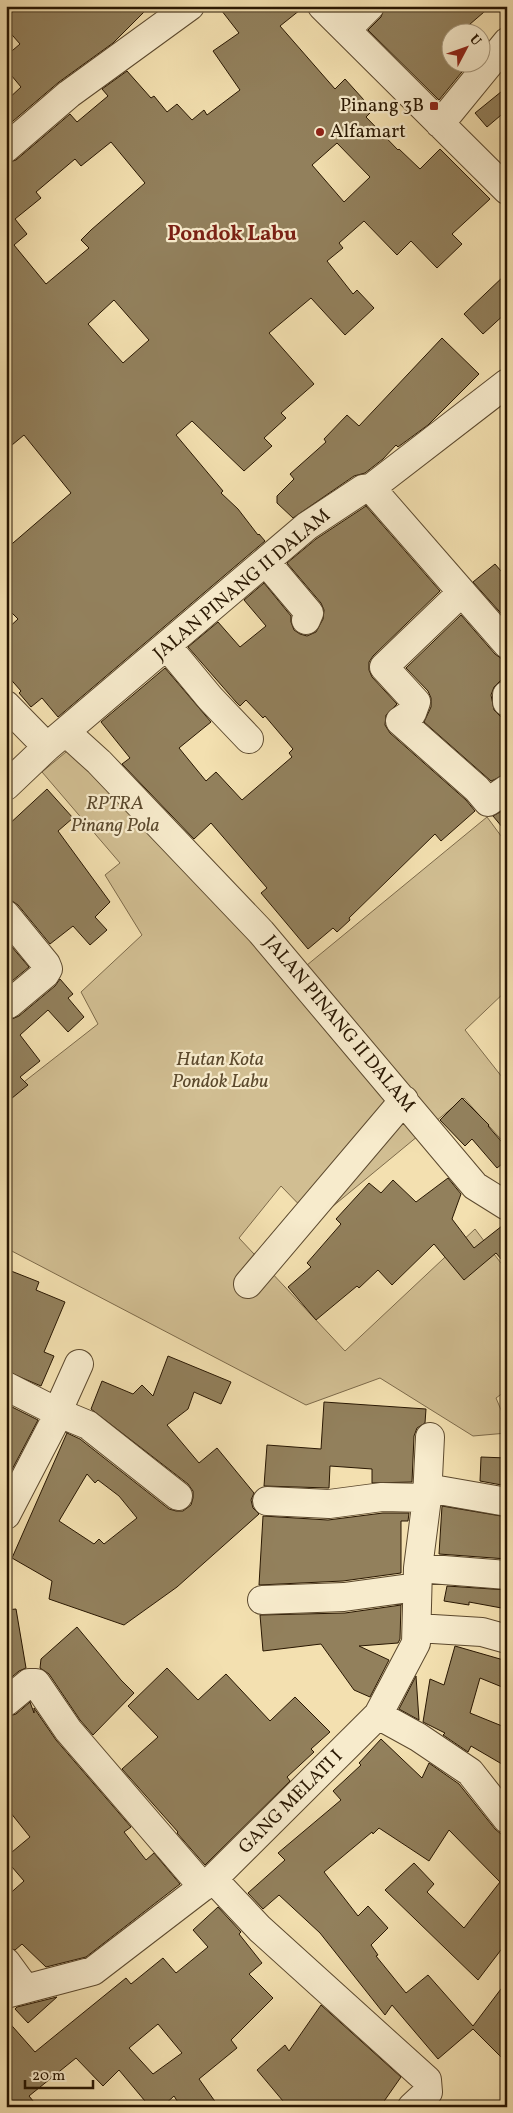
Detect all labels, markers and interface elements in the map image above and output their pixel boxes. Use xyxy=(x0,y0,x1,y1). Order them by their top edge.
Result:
north arrow xyxy=(440,22,490,72)
text: U xyxy=(464,31,485,51)
place label: Pinang 3B xyxy=(340,93,424,119)
marker: Pinang 3B xyxy=(428,100,440,112)
place label: Alfamart xyxy=(330,119,406,145)
marker: Alfamart xyxy=(314,126,326,138)
district label: Pondok Labu xyxy=(167,220,297,249)
street label: JALAN PINANG II DALAM xyxy=(148,503,336,667)
park label: RPTRA Pinang Pola xyxy=(70,791,160,839)
street label: JALAN PINANG II DALAM xyxy=(257,930,421,1118)
park label: Hutan Kota Pondok Labu xyxy=(172,1047,269,1095)
street label: GANG MELATI I xyxy=(233,1744,349,1860)
scale bar xyxy=(25,2058,92,2090)
text: 20 m xyxy=(32,2066,65,2087)

